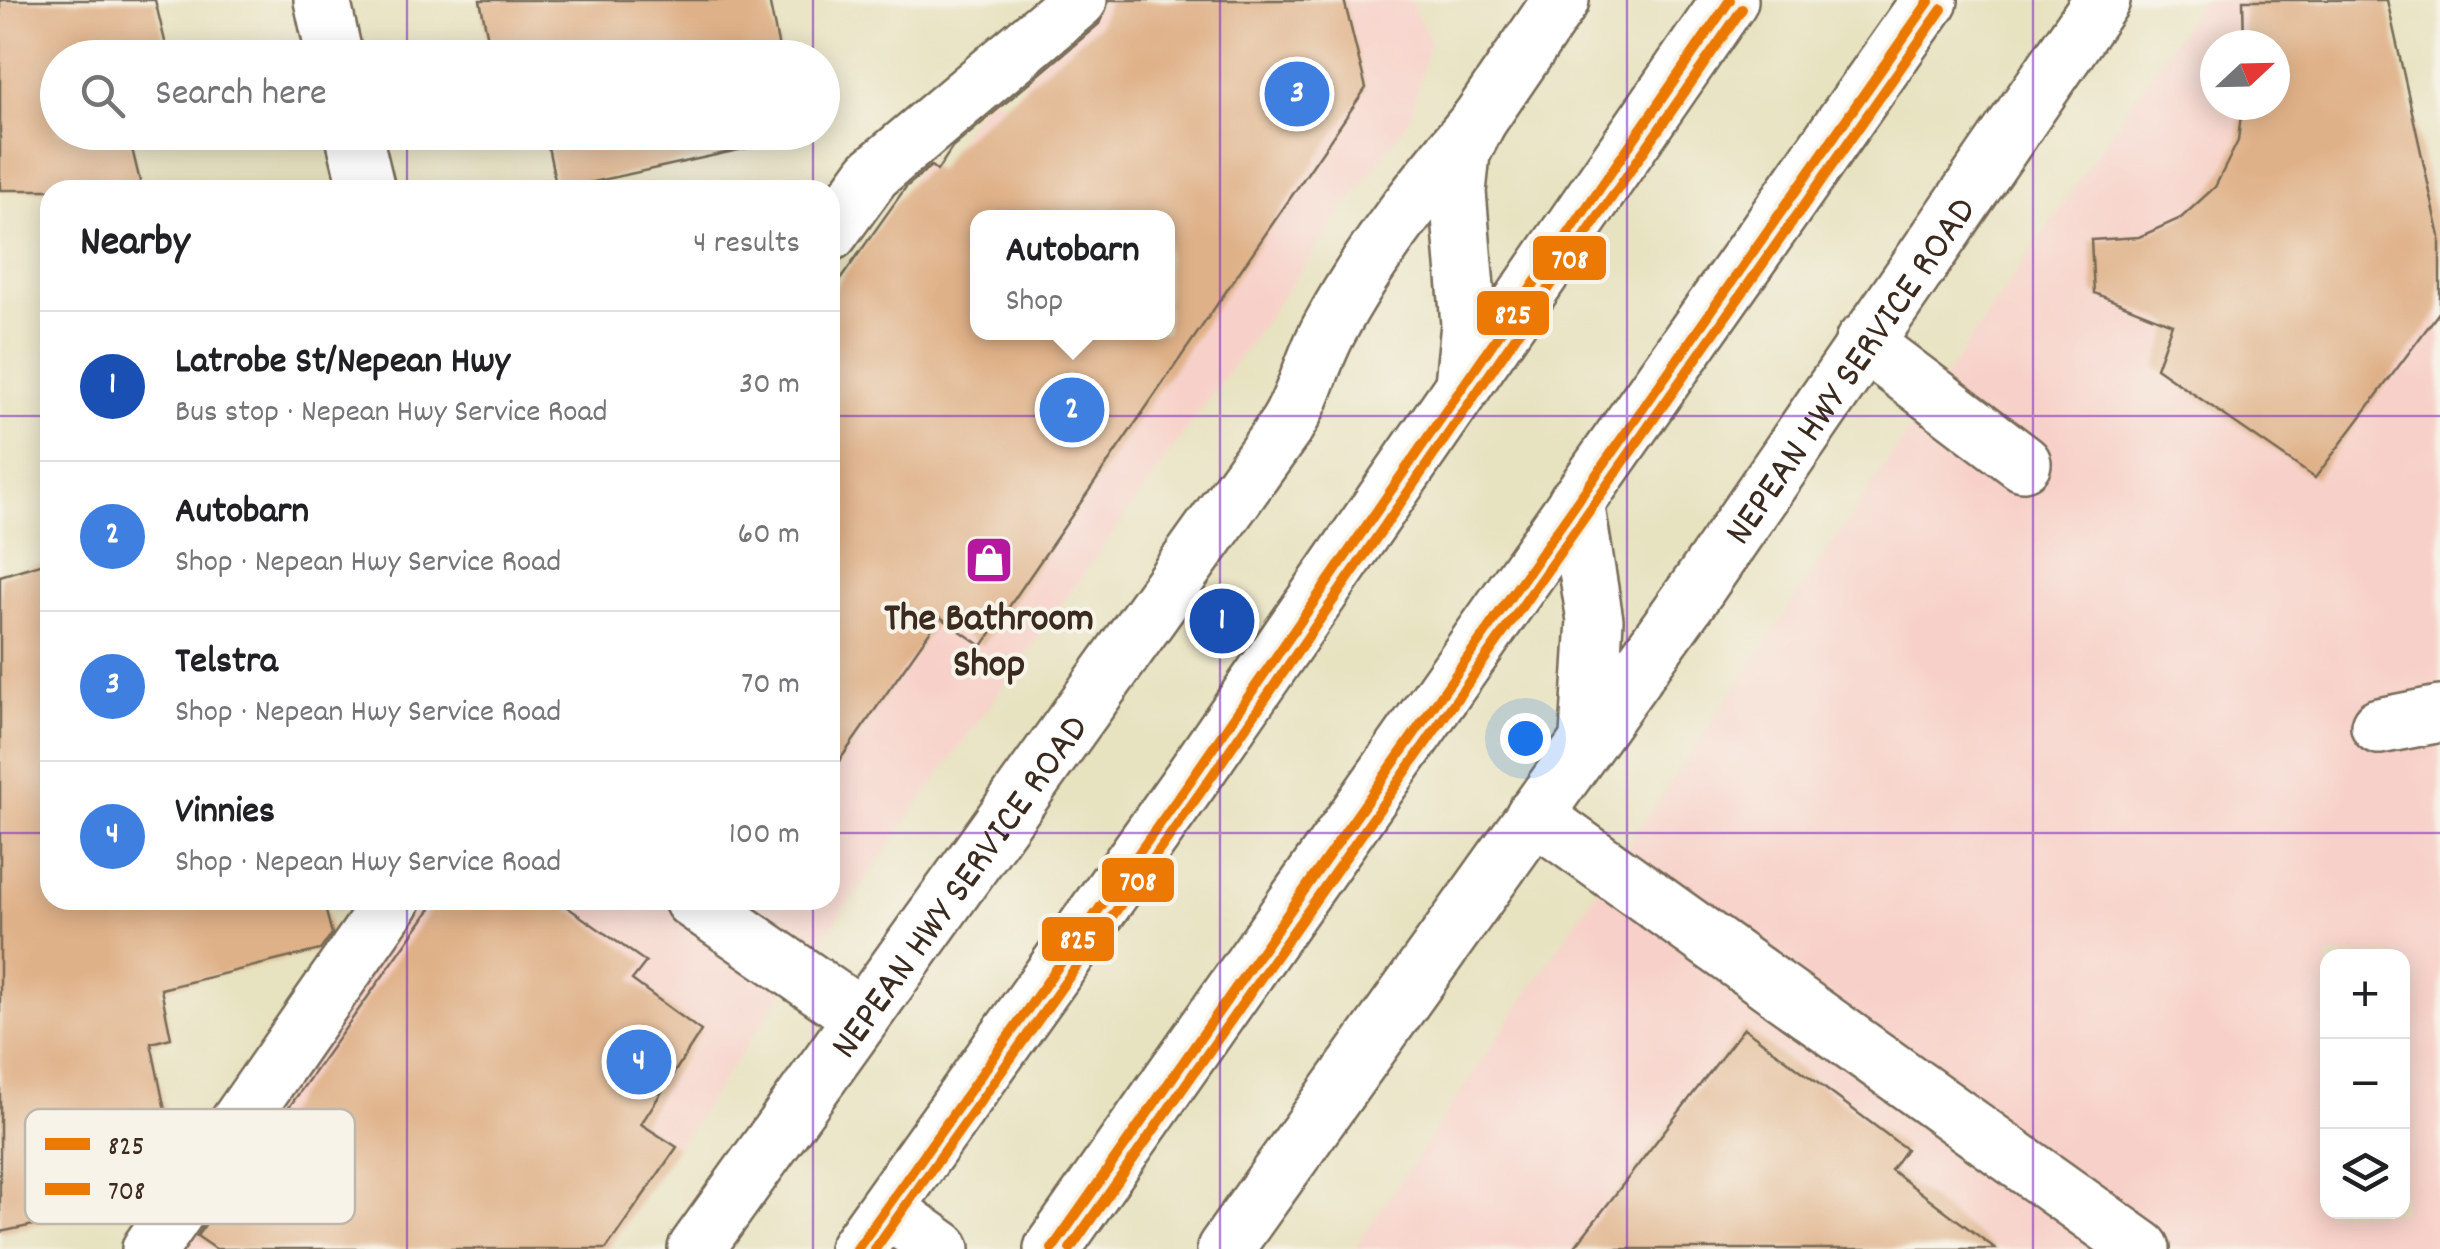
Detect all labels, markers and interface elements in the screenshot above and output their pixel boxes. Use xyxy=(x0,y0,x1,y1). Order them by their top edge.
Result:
north arrow xyxy=(2200,30,2290,120)
search box xyxy=(40,40,840,150)
pin: 3 xyxy=(1264,56,1330,132)
icon: search xyxy=(75,68,130,123)
text: Search here xyxy=(155,68,327,123)
street label: NEPEAN HWY SERVICE ROAD xyxy=(1713,187,1993,558)
popup xyxy=(970,210,1175,340)
text: Nearby xyxy=(80,215,190,275)
text: 4 results xyxy=(693,222,800,268)
text: Autobarn xyxy=(1006,225,1140,280)
line badge: 708 xyxy=(1531,234,1608,282)
text: 708 xyxy=(1551,243,1589,283)
text: Shop xyxy=(1006,280,1063,326)
line badge: 825 xyxy=(1475,289,1551,337)
text: 825 xyxy=(1495,298,1531,338)
text: Latrobe St/Nepean Hwy xyxy=(175,336,510,391)
text: 1 xyxy=(109,363,116,409)
text: 30 m xyxy=(739,363,800,409)
pin: 2 xyxy=(1040,372,1104,448)
text: Bus stop · Nepean Hwy Service Road xyxy=(175,391,608,437)
text: Autobarn xyxy=(175,486,309,541)
text: 2 xyxy=(106,513,119,559)
text: 60 m xyxy=(738,513,800,559)
shop icon: The Bathroom Shop xyxy=(963,534,1015,586)
text: Shop · Nepean Hwy Service Road xyxy=(175,541,561,587)
pin: 1 xyxy=(1190,584,1254,658)
place label: The Bathroom Shop xyxy=(884,593,1094,696)
text: Telstra xyxy=(175,636,278,691)
text: 3 xyxy=(105,663,120,709)
text: 70 m xyxy=(741,663,800,709)
text: Shop · Nepean Hwy Service Road xyxy=(175,691,561,737)
street label: NEPEAN HWY SERVICE ROAD xyxy=(819,705,1105,1072)
your location xyxy=(1500,713,1551,764)
text: Vinnies xyxy=(175,786,275,841)
text: 4 xyxy=(106,813,119,859)
text: 100 m xyxy=(729,813,800,859)
text: Shop · Nepean Hwy Service Road xyxy=(175,841,561,887)
line badge: 708 xyxy=(1100,856,1176,904)
text: 708 xyxy=(1119,865,1157,905)
line badge: 825 xyxy=(1040,915,1116,963)
text: 825 xyxy=(1060,923,1096,963)
map controls xyxy=(2320,949,2410,1219)
button: + xyxy=(2320,949,2410,1039)
pin: 4 xyxy=(606,1024,672,1100)
button: − xyxy=(2320,1039,2410,1129)
legend xyxy=(25,1109,355,1224)
text: 825 xyxy=(108,1129,144,1169)
button: layers xyxy=(2320,1129,2410,1219)
text: 708 xyxy=(108,1174,145,1214)

